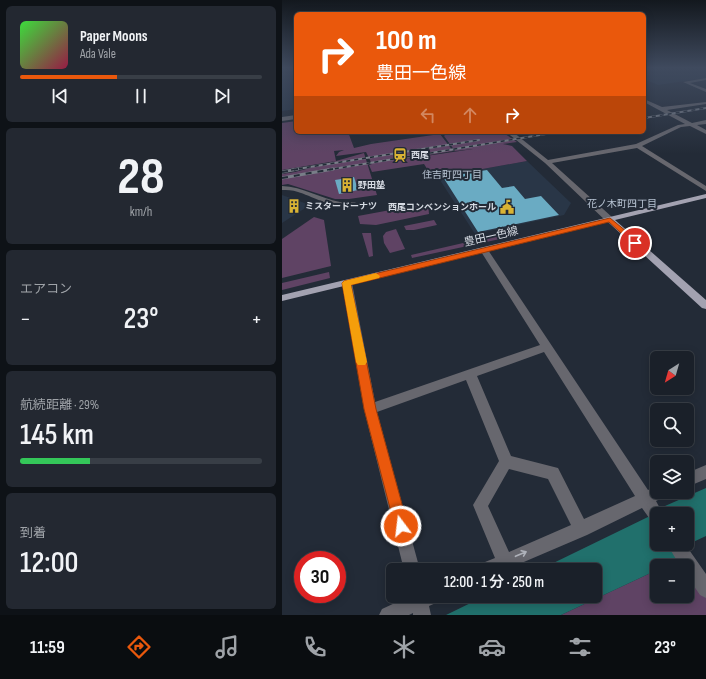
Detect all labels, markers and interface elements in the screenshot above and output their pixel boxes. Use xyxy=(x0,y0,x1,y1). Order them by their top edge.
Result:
text: 100 m xyxy=(376,24,437,57)
text: Paper Moons xyxy=(80,27,148,46)
icon: right xyxy=(310,28,362,80)
text: Ada Vale xyxy=(80,46,116,62)
text: 豊田一色線 xyxy=(376,63,466,84)
icon: previous xyxy=(49,85,71,107)
icon: pause xyxy=(130,85,152,107)
icon: next xyxy=(211,85,233,107)
icon: left xyxy=(417,104,439,126)
icon: ahead xyxy=(459,104,481,126)
icon: right xyxy=(501,104,523,126)
text: 28 xyxy=(117,146,165,209)
station icon: 西尾 xyxy=(392,147,408,163)
place label: 西尾 xyxy=(411,150,429,161)
district label: 住吉町四丁目 xyxy=(422,169,482,181)
building icon: 野田塾 xyxy=(339,177,355,193)
place label: 野田塾 xyxy=(358,180,385,191)
building icon: ミスタードーナツ xyxy=(286,198,302,214)
district label: 花ノ木町四丁目 xyxy=(587,198,657,210)
public building icon: 西尾コンベンションホール xyxy=(499,199,515,215)
place label: ミスタードーナツ xyxy=(305,201,377,212)
place label: 西尾コンベンションホール xyxy=(388,202,496,213)
text: km/h xyxy=(130,204,152,220)
street label: 豊田一色線 xyxy=(463,224,519,249)
pin xyxy=(618,226,652,260)
icon: arrive xyxy=(624,232,646,254)
text: エアコン xyxy=(20,281,72,297)
text: 23° xyxy=(123,301,159,337)
text: − xyxy=(20,306,31,333)
text: + xyxy=(251,306,262,333)
north arrow xyxy=(650,351,694,395)
map controls xyxy=(650,351,694,603)
text: 航続距離 · 29% xyxy=(20,397,99,413)
button: search xyxy=(650,403,694,447)
text: 145 km xyxy=(20,417,94,453)
button: layers xyxy=(650,455,694,499)
position arrow xyxy=(380,505,422,547)
button: + xyxy=(650,507,694,551)
text: 到着 xyxy=(20,525,46,541)
text: 12:00 xyxy=(20,545,78,581)
one-way arrow xyxy=(515,550,527,557)
speed limit sign: 30 xyxy=(294,551,346,603)
button: − xyxy=(650,559,694,603)
text: 12:00 · 1 分 · 250 m xyxy=(444,573,544,592)
icon: directions xyxy=(125,633,153,661)
icon: music xyxy=(213,633,241,661)
icon: phone xyxy=(301,633,329,661)
icon: climate xyxy=(390,633,418,661)
icon: car xyxy=(478,633,506,661)
icon: filters xyxy=(566,633,594,661)
text: 11:59 xyxy=(30,637,65,658)
text: 23° xyxy=(654,637,676,658)

